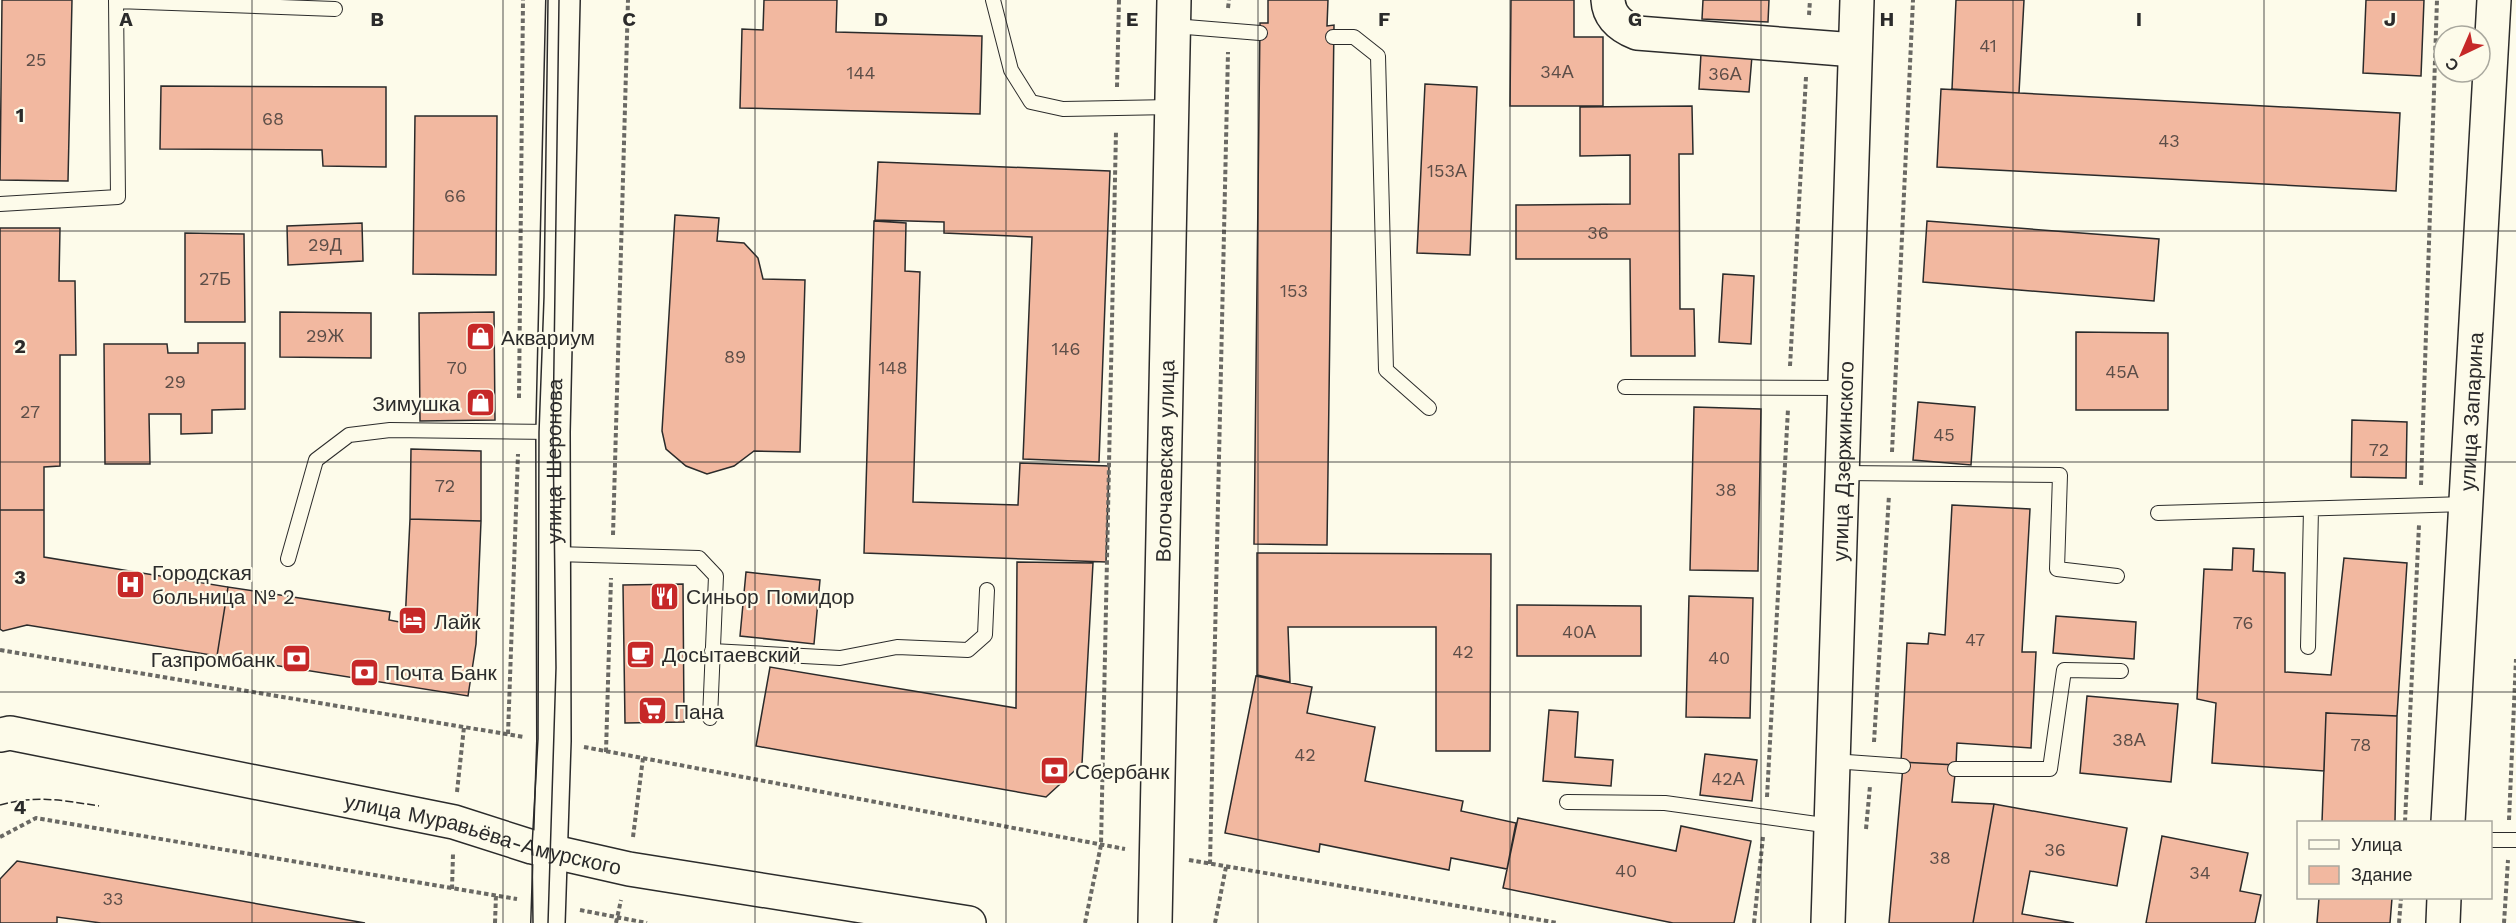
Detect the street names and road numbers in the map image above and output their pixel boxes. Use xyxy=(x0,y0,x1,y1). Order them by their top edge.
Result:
street label: улица Запарина xyxy=(2454,331,2488,492)
street label: Волочаевская улица xyxy=(1150,359,1179,563)
street label: улица Дзержинского xyxy=(1827,361,1858,562)
street label: улица Шеронова xyxy=(540,378,567,544)
street label: улица Муравьёва-Амурского xyxy=(342,788,624,879)

